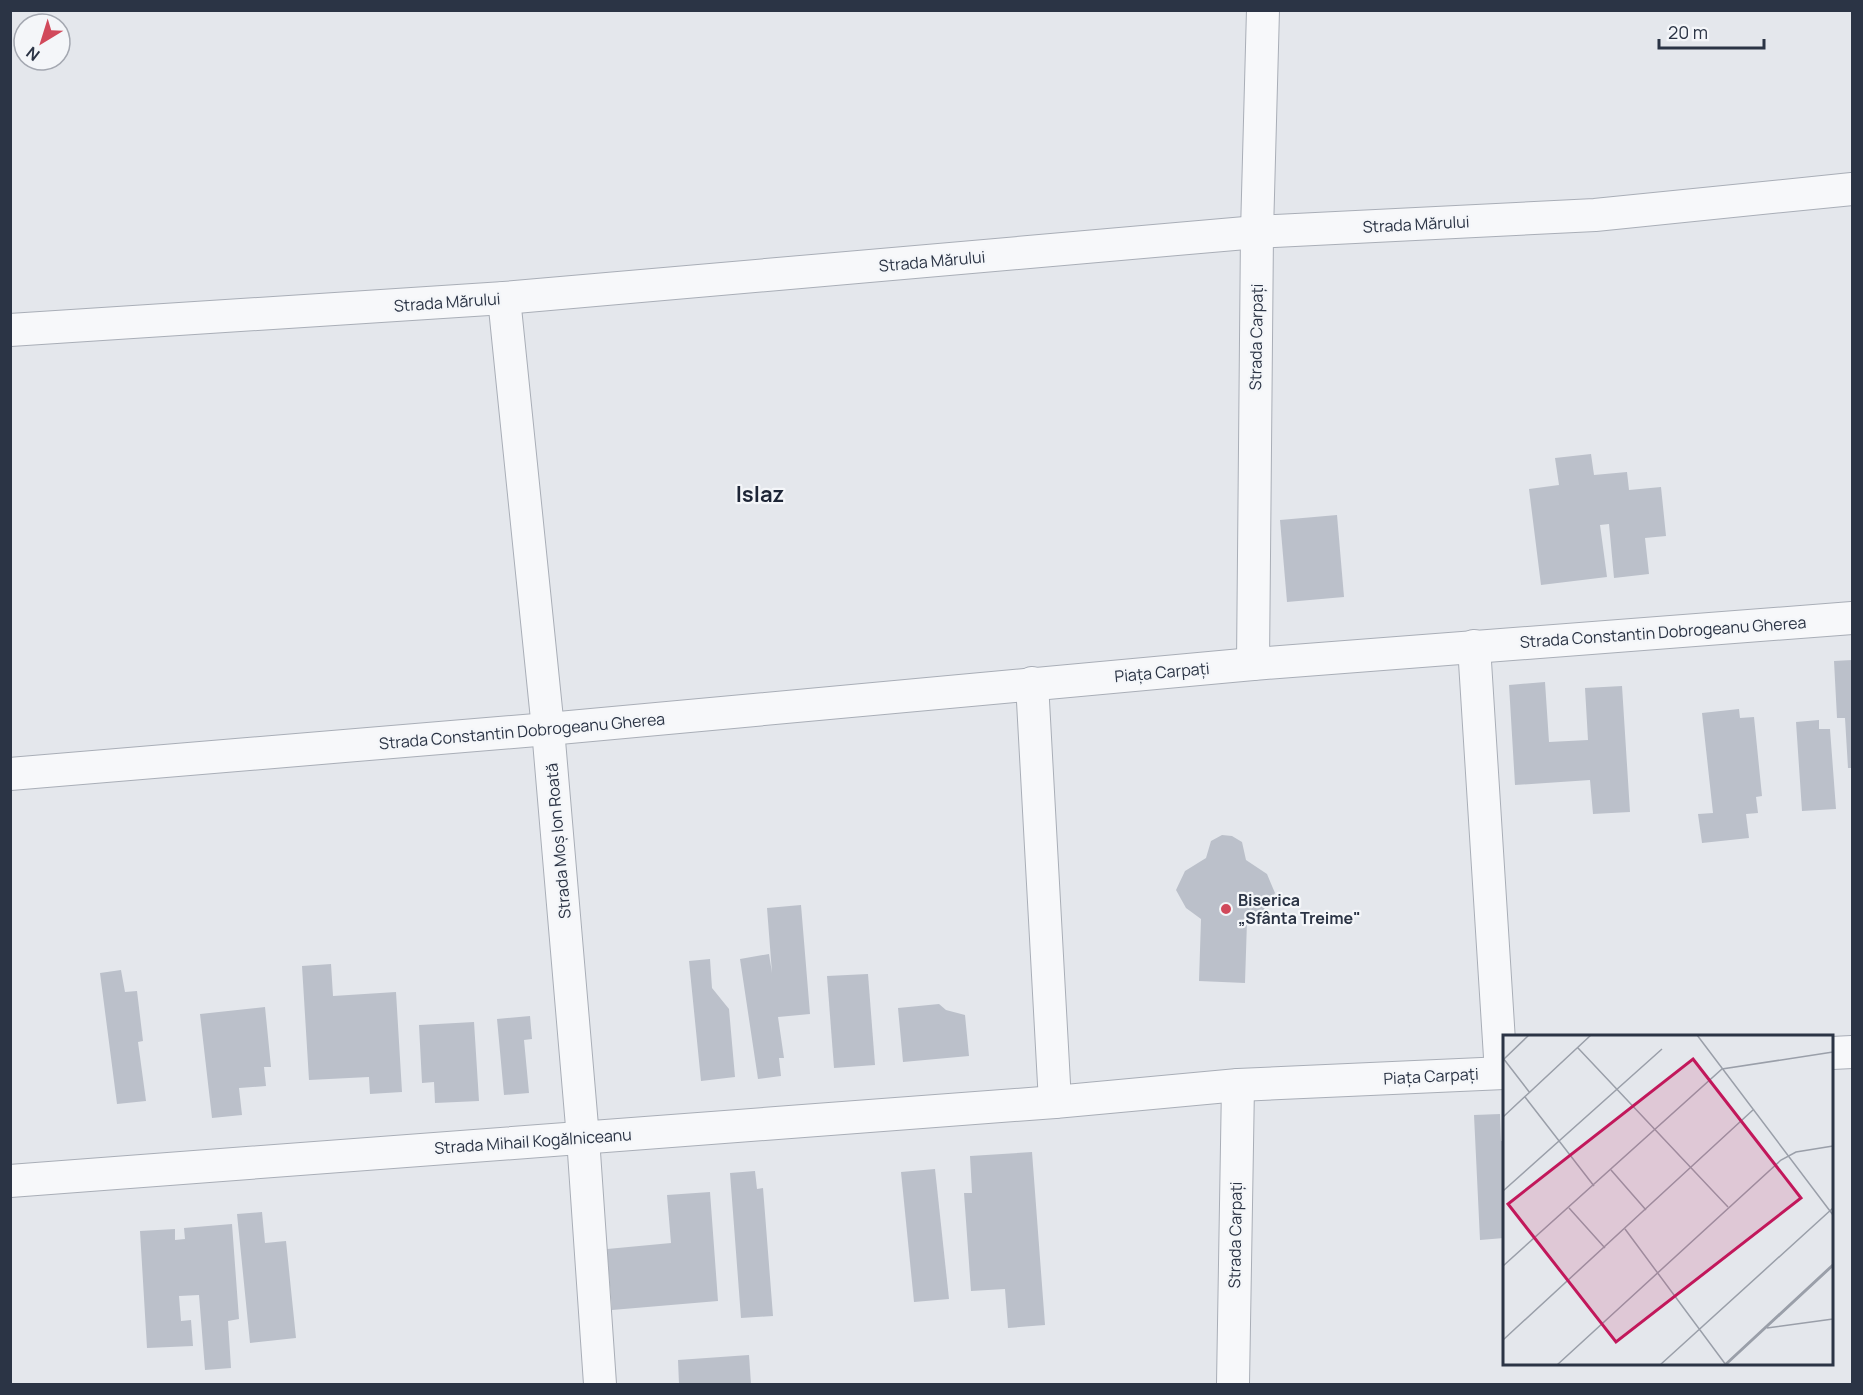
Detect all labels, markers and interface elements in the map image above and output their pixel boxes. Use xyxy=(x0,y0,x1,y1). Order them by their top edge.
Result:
north arrow xyxy=(12,12,72,72)
scale bar xyxy=(1659,12,1764,50)
text: 20 m xyxy=(1668,20,1708,44)
text: N xyxy=(21,42,44,66)
street label: Strada Mărului xyxy=(1362,210,1470,238)
street label: Strada Mărului xyxy=(878,245,986,277)
street label: Strada Carpați xyxy=(1244,283,1268,391)
street label: Strada Mărului xyxy=(393,287,501,317)
district label: Islaz xyxy=(736,479,784,509)
street label: Strada Constantin Dobrogeanu Gherea xyxy=(1519,611,1807,653)
street label: Piața Carpați xyxy=(1114,657,1210,687)
street label: Strada Constantin Dobrogeanu Gherea xyxy=(378,708,666,754)
street label: Strada Moș Ion Roată xyxy=(540,762,576,920)
place label: Biserica „Sfânta Treime" xyxy=(1238,889,1361,929)
marker: Biserica „Sfânta Treime" xyxy=(1219,902,1233,916)
inset map xyxy=(1503,1035,1833,1365)
street label: Piața Carpați xyxy=(1383,1063,1479,1089)
street label: Strada Mihail Kogălniceanu xyxy=(434,1123,632,1159)
street label: Strada Carpați xyxy=(1223,1181,1247,1289)

